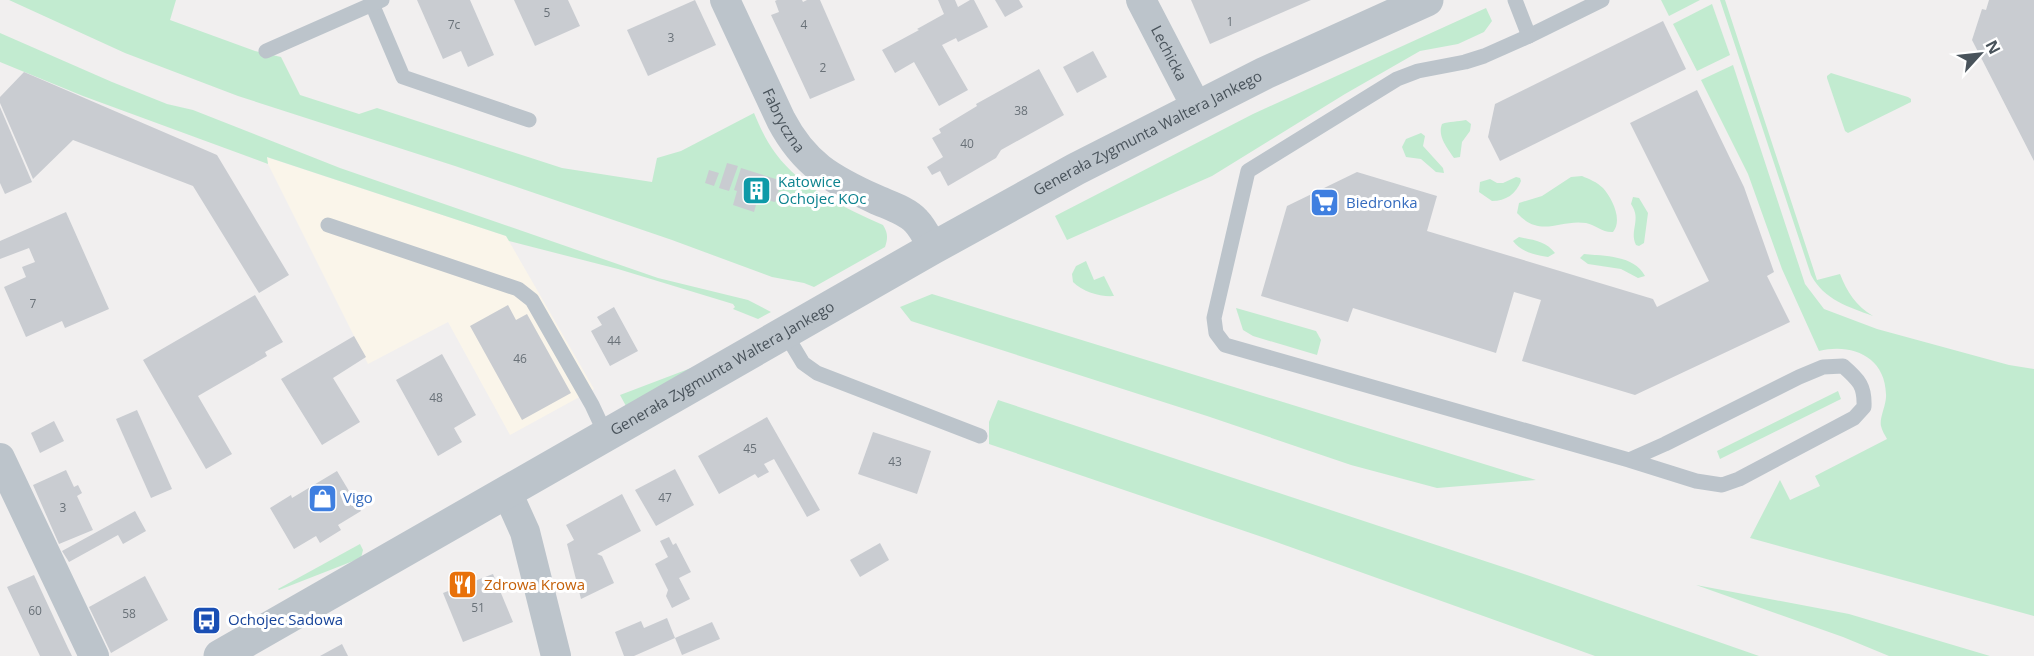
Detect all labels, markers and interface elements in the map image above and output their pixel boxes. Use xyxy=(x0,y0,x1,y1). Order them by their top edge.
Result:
house number: 5 xyxy=(544,4,551,21)
house number: 1 xyxy=(1227,13,1233,30)
house number: 7c xyxy=(448,16,461,33)
house number: 4 xyxy=(801,16,808,33)
street label: Lechicka xyxy=(1147,22,1192,84)
north arrow xyxy=(1950,24,2010,84)
house number: 3 xyxy=(668,29,675,46)
text: N xyxy=(1981,36,2006,58)
house number: 2 xyxy=(820,59,827,76)
street label: Generała Zygmunta Waltera Jankego xyxy=(1029,65,1265,200)
street label: Fabryczna xyxy=(759,85,810,156)
house number: 38 xyxy=(1014,102,1028,119)
house number: 40 xyxy=(960,135,974,152)
place label: Katowice Ochojec KOc xyxy=(778,171,866,208)
building icon: Katowice Ochojec KOc xyxy=(741,175,773,207)
supermarket icon: Biedronka xyxy=(1309,187,1341,219)
place label: Biedronka xyxy=(1346,192,1418,212)
house number: 7 xyxy=(30,295,37,312)
street label: Generała Zygmunta Waltera Jankego xyxy=(606,296,838,440)
house number: 44 xyxy=(607,332,621,349)
house number: 46 xyxy=(513,350,527,367)
house number: 48 xyxy=(429,389,443,406)
house number: 45 xyxy=(743,440,757,457)
house number: 43 xyxy=(888,453,902,470)
shop icon: Vigo xyxy=(306,482,338,514)
place label: Vigo xyxy=(343,487,373,507)
house number: 47 xyxy=(658,489,672,506)
house number: 3 xyxy=(60,499,67,516)
restaurant icon: Zdrowa Krowa xyxy=(447,569,479,601)
place label: Zdrowa Krowa xyxy=(484,574,585,594)
house number: 51 xyxy=(471,599,485,616)
house number: 60 xyxy=(28,602,42,619)
bus stop icon: Ochojec Sadowa xyxy=(191,604,223,636)
house number: 58 xyxy=(122,605,136,622)
place label: Ochojec Sadowa xyxy=(228,609,343,629)

